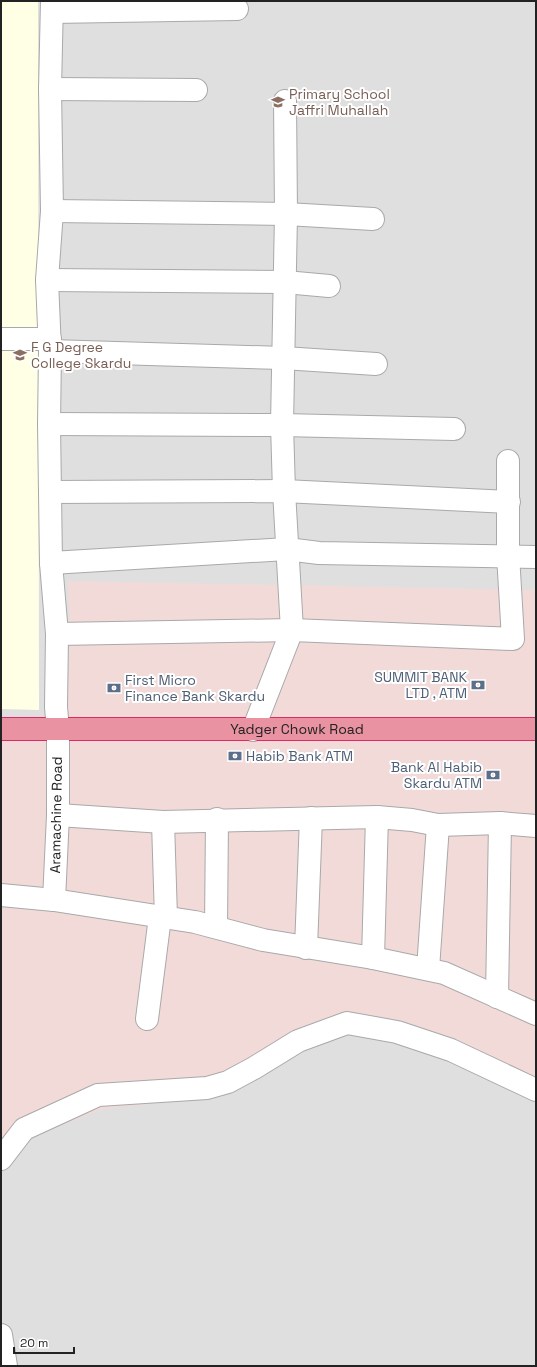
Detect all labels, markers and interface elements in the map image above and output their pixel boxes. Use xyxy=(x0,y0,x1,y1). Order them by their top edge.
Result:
place label: Primary School Jaffri Muhallah xyxy=(289,85,390,119)
school or university icon: Primary School Jaffri Muhallah xyxy=(270,94,286,110)
place label: F G Degree College Skardu xyxy=(31,338,131,372)
school or university icon: F G Degree College Skardu xyxy=(12,347,28,363)
place label: SUMMIT BANK LTD , ATM xyxy=(374,668,467,702)
place label: First Micro Finance Bank Skardu xyxy=(125,671,265,705)
bank icon: SUMMIT BANK LTD , ATM xyxy=(470,677,486,693)
bank icon: First Micro Finance Bank Skardu xyxy=(106,680,122,696)
street label: Yadger Chowk Road xyxy=(230,720,364,738)
place label: Habib Bank ATM xyxy=(246,747,353,765)
bank icon: Habib Bank ATM xyxy=(227,748,243,764)
street label: Aramachine Road xyxy=(46,756,66,874)
place label: Bank Al Habib Skardu ATM xyxy=(391,758,482,792)
bank icon: Bank Al Habib Skardu ATM xyxy=(485,767,501,783)
scale bar xyxy=(14,1329,74,1355)
text: 20 m xyxy=(20,1335,48,1351)

